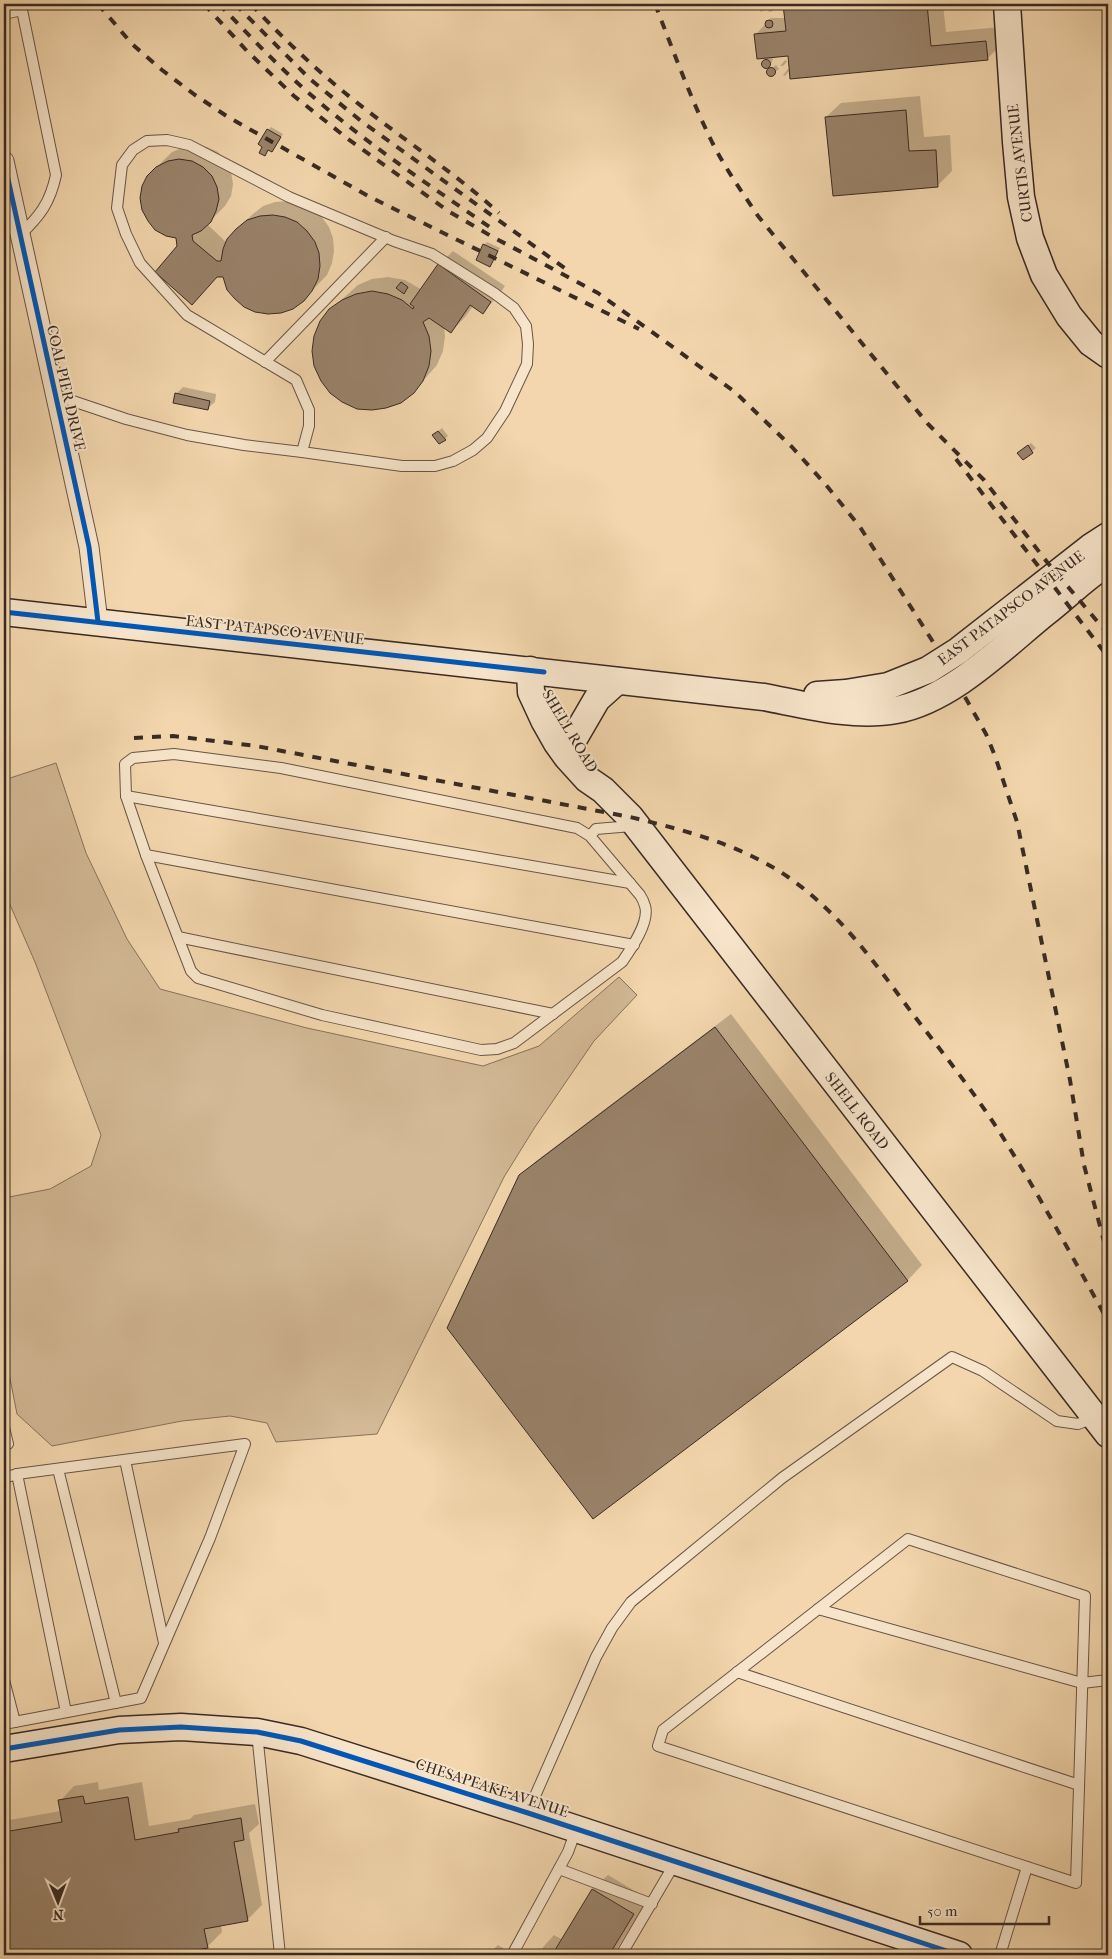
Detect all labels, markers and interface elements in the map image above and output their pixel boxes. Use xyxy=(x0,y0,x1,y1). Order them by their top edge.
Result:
street label: CURTIS AVENUE xyxy=(1004,103,1036,223)
street label: COAL PIER DRIVE xyxy=(43,323,89,453)
street label: EAST PATAPSCO AVENUE xyxy=(934,547,1088,669)
street label: EAST PATAPSCO AVENUE xyxy=(185,612,365,648)
street label: SHELL ROAD xyxy=(538,686,602,776)
street label: SHELL ROAD xyxy=(821,1069,893,1153)
street label: CHESAPEAKE AVENUE xyxy=(413,1755,571,1821)
north arrow xyxy=(32,1876,82,1926)
scale bar xyxy=(920,1894,1048,1926)
text: 50 m xyxy=(927,1902,958,1920)
text: N xyxy=(52,1906,64,1923)

